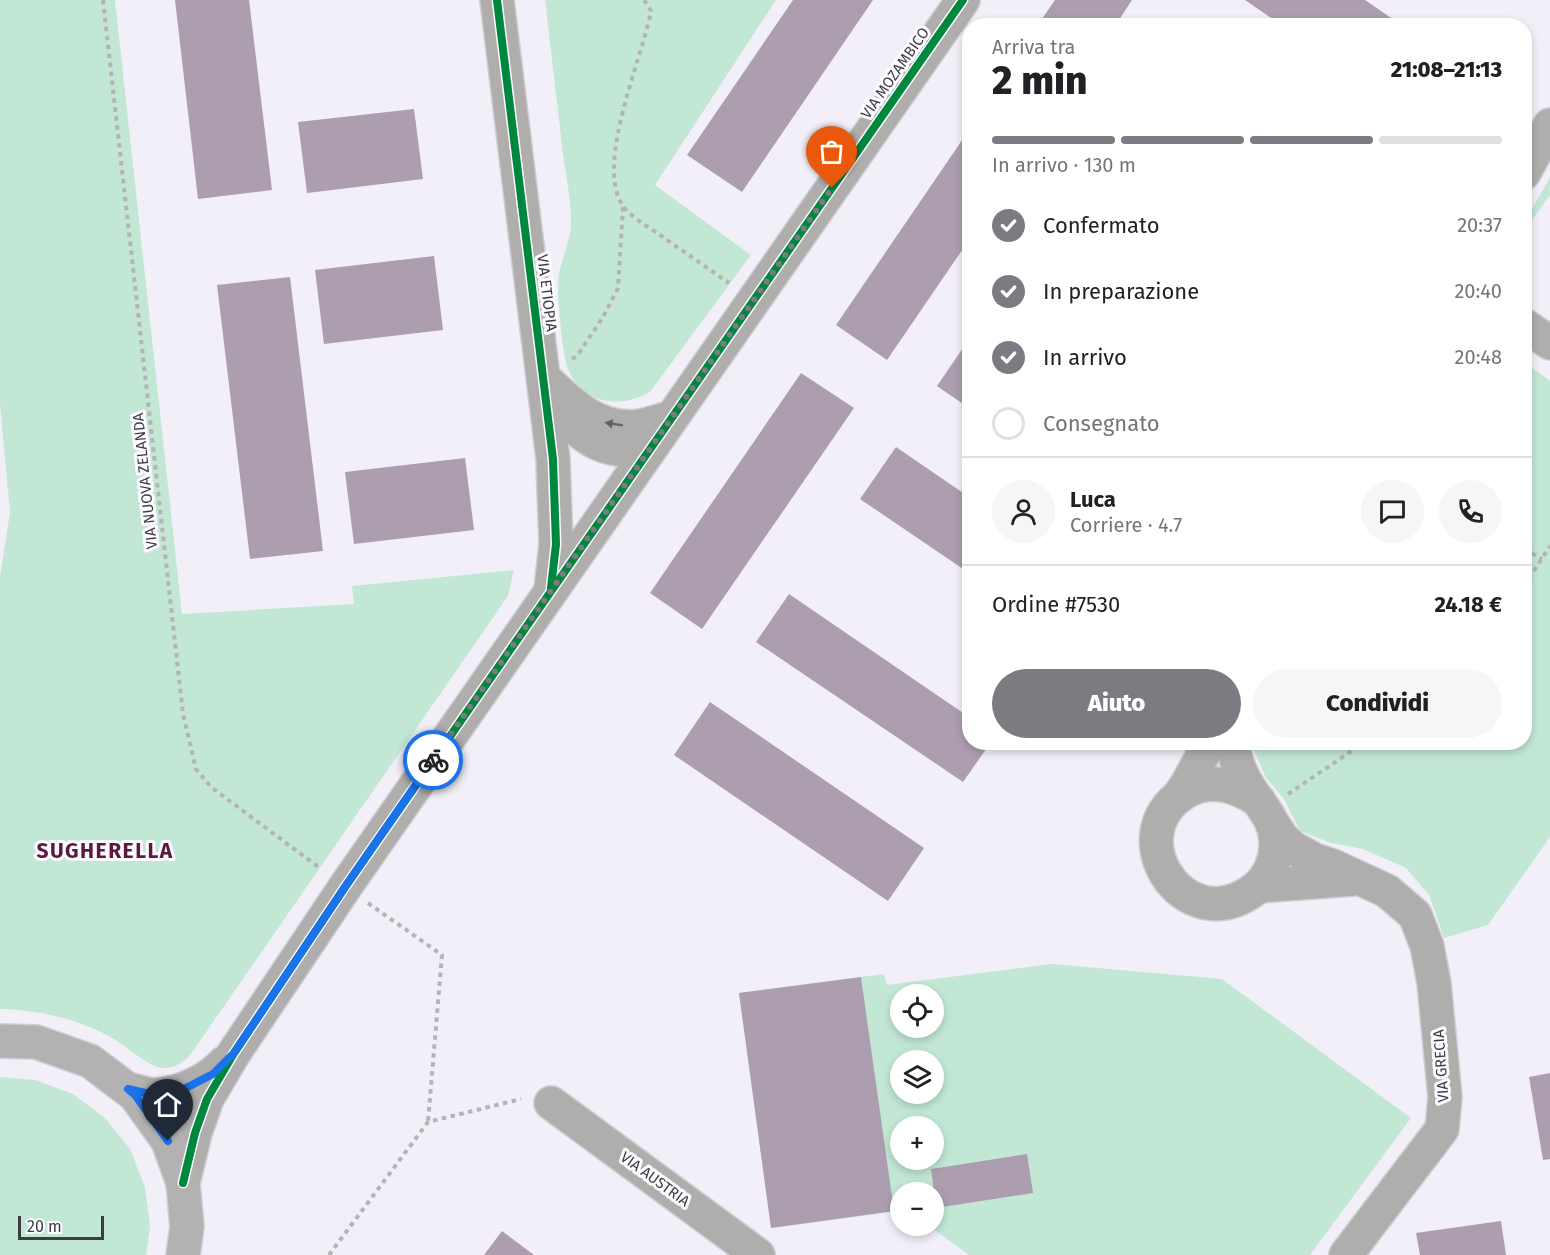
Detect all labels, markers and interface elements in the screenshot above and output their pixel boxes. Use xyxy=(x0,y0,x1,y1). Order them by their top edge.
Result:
street label: VIA MOZAMBICO xyxy=(857,24,933,122)
text: Arriva tra xyxy=(992,35,1075,59)
text: 21:08–21:13 xyxy=(1391,56,1502,83)
text: 2 min xyxy=(992,58,1088,104)
pin xyxy=(806,126,857,188)
icon: bag xyxy=(815,135,848,168)
text: In arrivo · 130 m xyxy=(992,153,1136,177)
icon: check xyxy=(992,209,1025,242)
text: Confermato xyxy=(1043,212,1160,239)
text: 20:37 xyxy=(1457,213,1502,237)
street label: VIA ETIOPIA xyxy=(533,253,561,333)
icon: check xyxy=(992,275,1025,308)
text: In preparazione xyxy=(1043,278,1199,305)
text: 20:40 xyxy=(1454,279,1502,303)
icon: check xyxy=(992,341,1025,374)
text: In arrivo xyxy=(1043,344,1127,371)
text: 20:48 xyxy=(1455,345,1502,369)
text: Consegnato xyxy=(1043,410,1160,437)
street label: VIA NUOVA ZELANDA xyxy=(129,412,161,550)
one-way arrow xyxy=(605,419,624,428)
button: person xyxy=(992,480,1055,543)
button: chat xyxy=(1361,480,1424,543)
button: phone xyxy=(1439,480,1502,543)
text: Luca xyxy=(1070,486,1116,513)
text: Corriere · 4.7 xyxy=(1070,513,1182,537)
text: Ordine #7530 xyxy=(992,591,1120,618)
text: 24.18 € xyxy=(1435,591,1502,618)
button: Aiuto xyxy=(992,669,1241,738)
button: Condividi xyxy=(1253,669,1502,738)
courier xyxy=(403,730,463,790)
icon: bike xyxy=(417,744,450,777)
district label: SUGHERELLA xyxy=(36,838,174,864)
map controls xyxy=(890,984,944,1236)
button: locate xyxy=(890,984,944,1038)
street label: VIA GRECIA xyxy=(1429,1028,1453,1103)
button: layers xyxy=(890,1050,944,1104)
pin xyxy=(142,1079,193,1141)
icon: home xyxy=(151,1088,184,1121)
button: + xyxy=(890,1116,944,1170)
street label: VIA AUSTRIA xyxy=(617,1148,693,1210)
button: − xyxy=(890,1182,944,1236)
scale bar xyxy=(18,1213,104,1240)
text: 20 m xyxy=(27,1217,62,1236)

